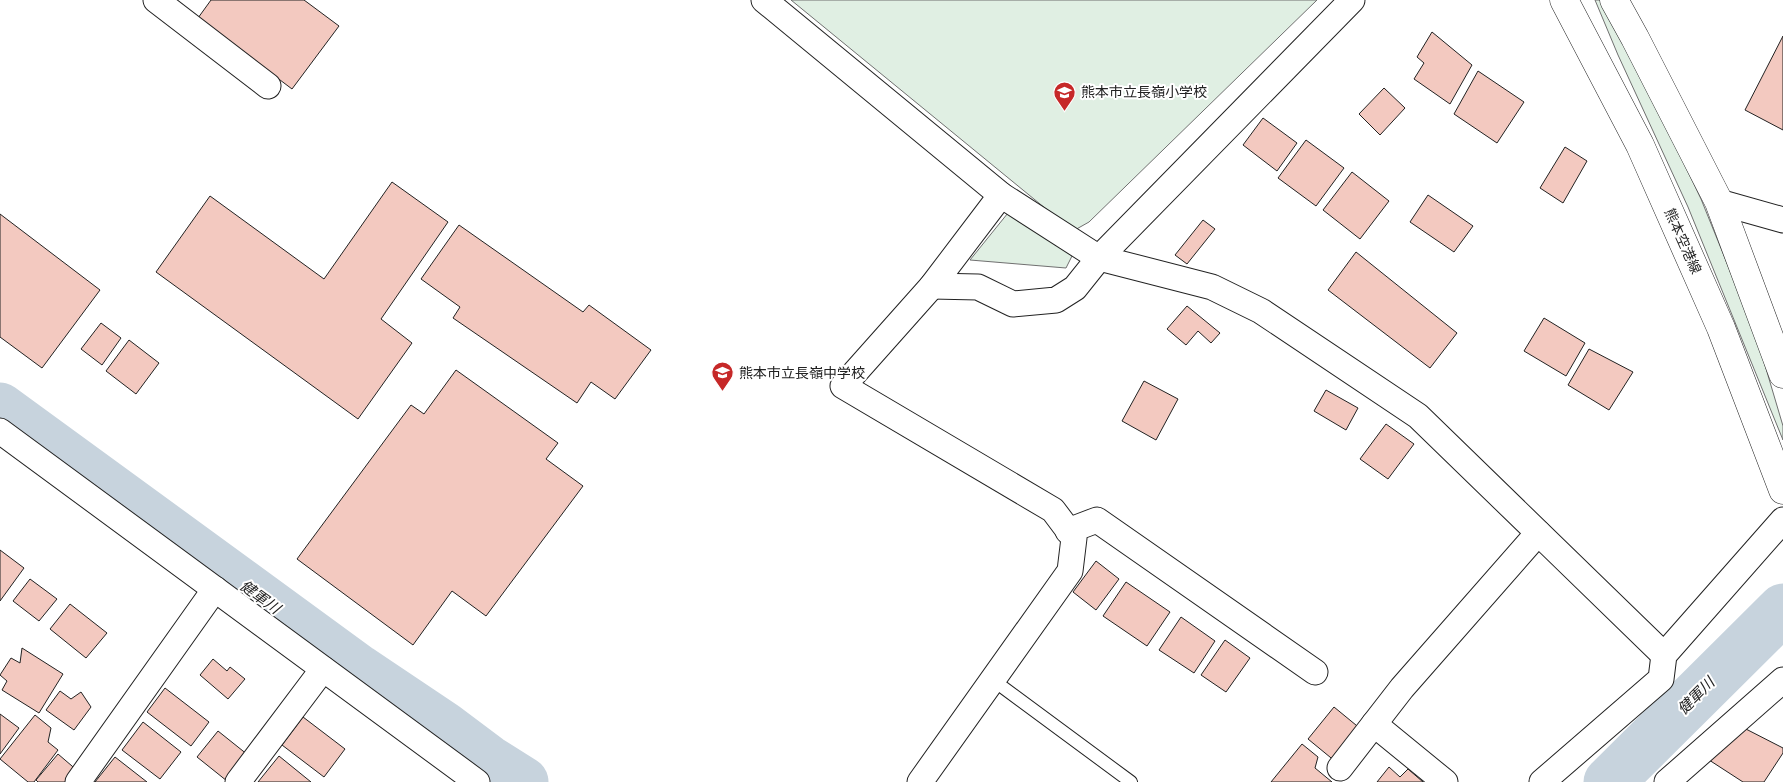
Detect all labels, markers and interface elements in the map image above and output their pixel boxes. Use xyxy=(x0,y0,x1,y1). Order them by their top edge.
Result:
school or university icon: 熊本市立長嶺小学校 xyxy=(1053,80,1077,111)
place label: 熊本市立長嶺小学校 xyxy=(1081,83,1207,101)
street label: 熊本空港線 xyxy=(1661,205,1705,277)
school or university icon: 熊本市立長嶺中学校 xyxy=(711,361,735,392)
place label: 熊本市立長嶺中学校 xyxy=(739,364,865,382)
water label: 健軍川 xyxy=(237,576,286,619)
water label: 健軍川 xyxy=(1673,672,1720,718)

